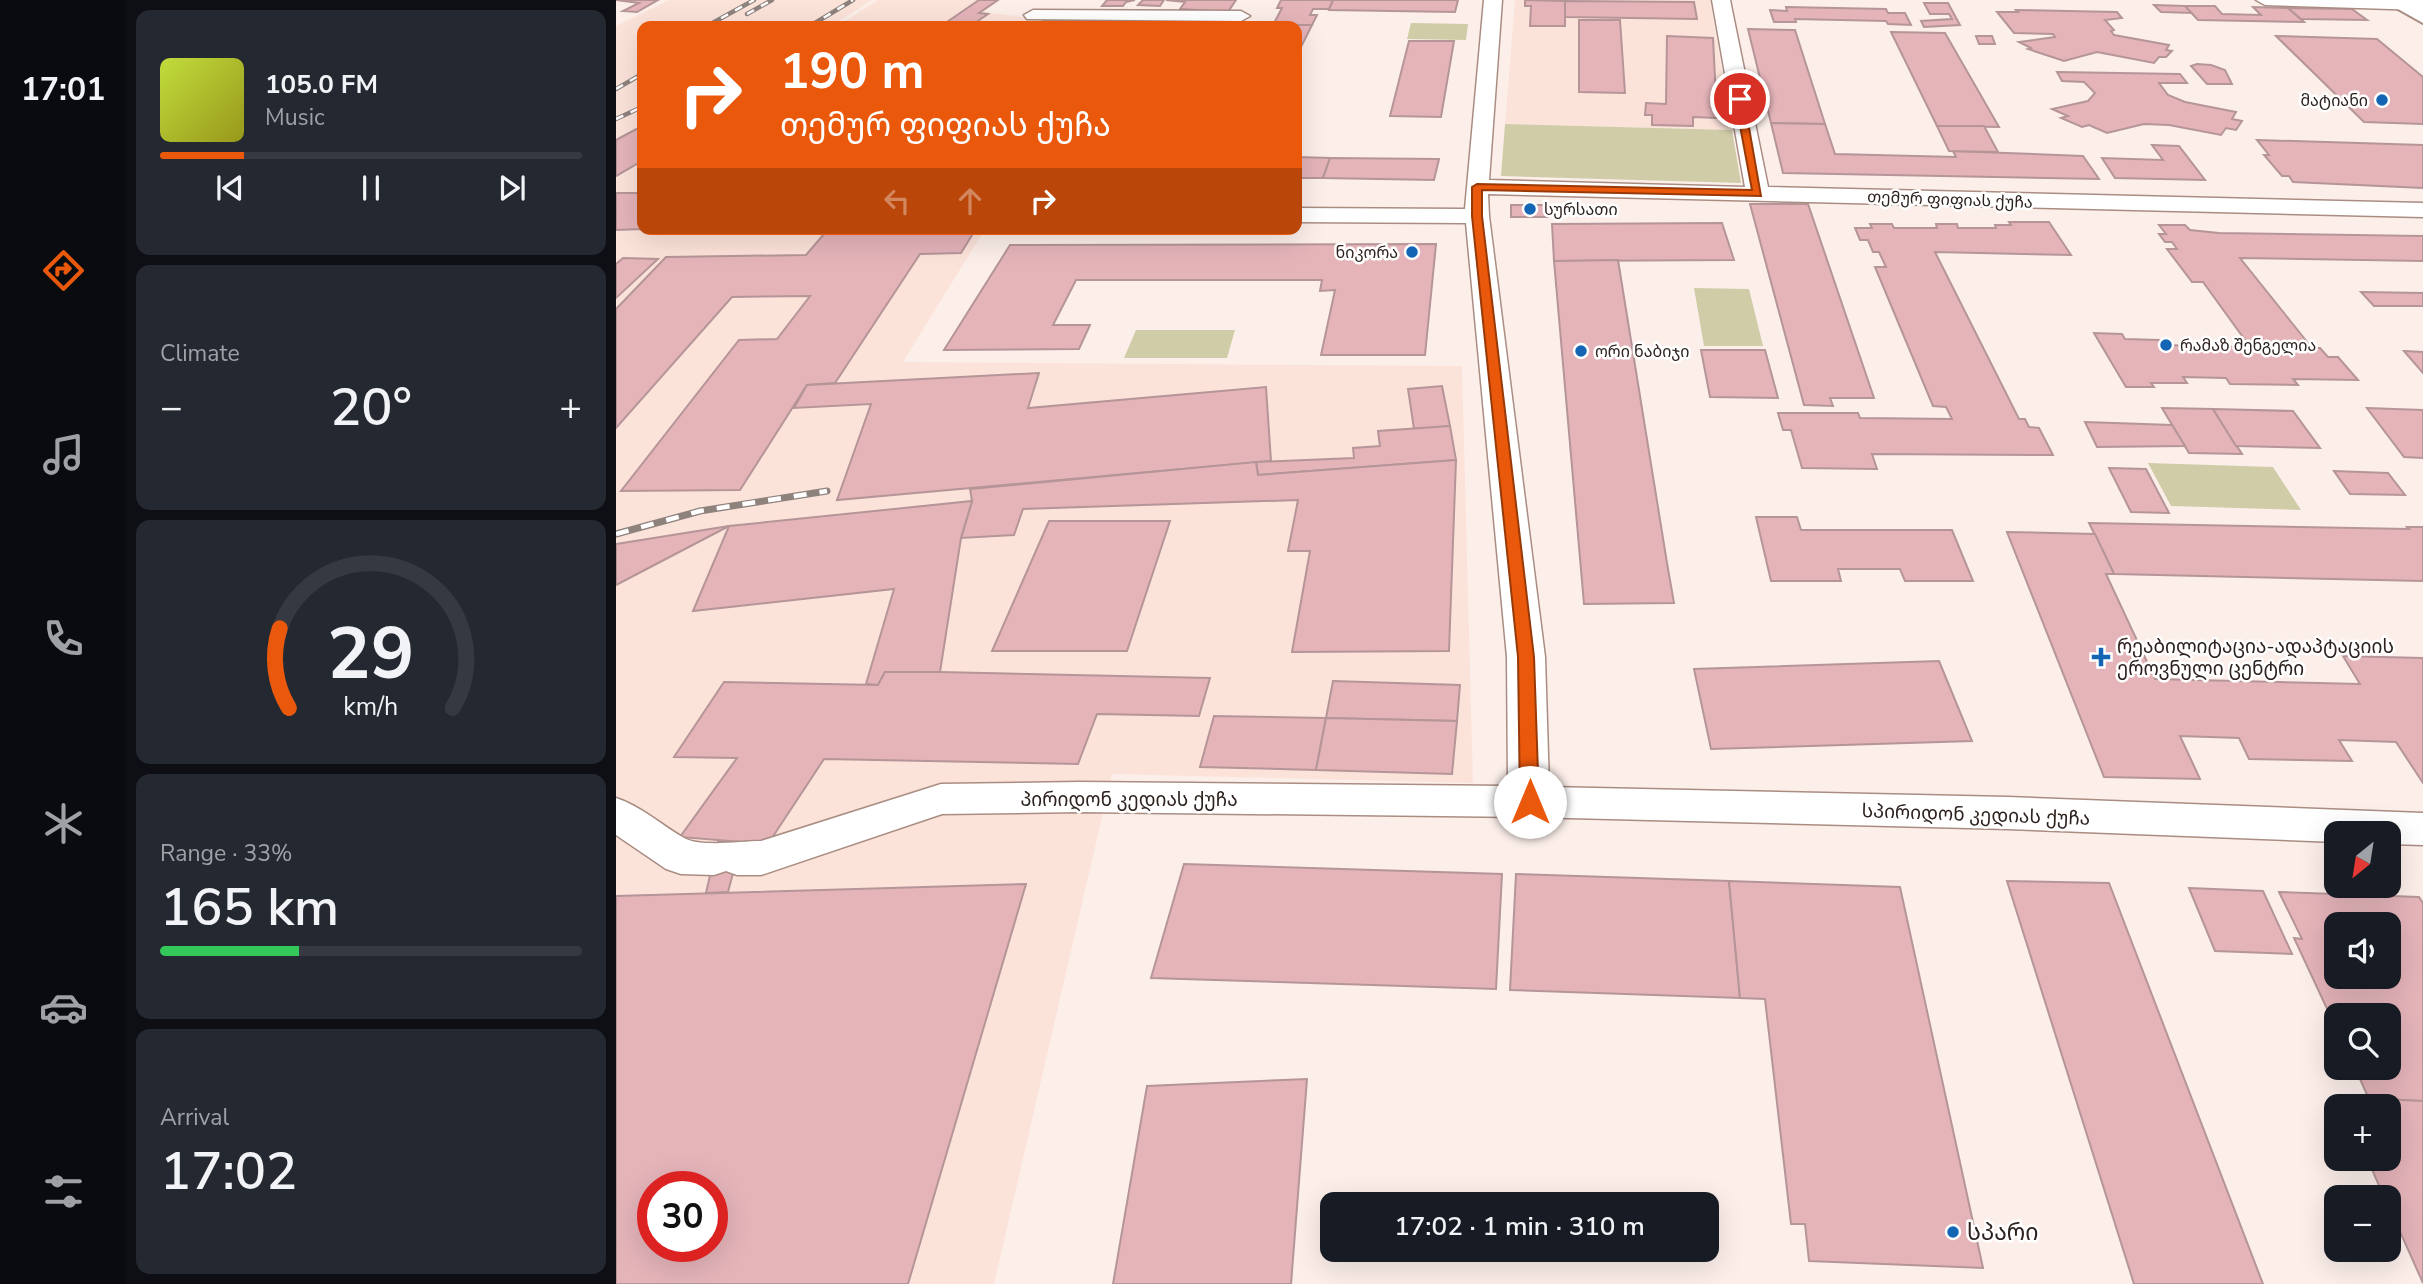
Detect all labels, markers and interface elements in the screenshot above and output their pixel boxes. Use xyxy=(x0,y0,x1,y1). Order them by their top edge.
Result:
text: 190 m xyxy=(780,38,924,105)
icon: right xyxy=(665,49,756,140)
text: 105.0 FM xyxy=(265,67,378,102)
text: 17:01 xyxy=(21,68,105,111)
pin xyxy=(1710,69,1770,129)
icon: arrive xyxy=(1721,80,1759,118)
place label: მატიანი xyxy=(2300,90,2368,112)
marker: მატიანი xyxy=(2374,92,2390,108)
text: Music xyxy=(265,102,325,133)
text: თემურ ფიფიას ქუჩა xyxy=(780,104,1111,147)
icon: previous xyxy=(211,169,249,207)
icon: pause xyxy=(352,169,390,207)
icon: next xyxy=(493,169,531,207)
icon: left xyxy=(878,182,916,220)
icon: ahead xyxy=(951,182,989,220)
icon: right xyxy=(1024,182,1062,220)
street label: თემურ ფიფიას ქუჩა xyxy=(1867,186,2033,214)
place label: სურსათი xyxy=(1544,199,1618,221)
marker: სურსათი xyxy=(1522,201,1538,217)
place label: ნიკორა xyxy=(1336,242,1398,264)
marker: ნიკორა xyxy=(1404,244,1420,260)
icon: directions xyxy=(39,246,88,295)
place label: რამაზ შენგელია xyxy=(2180,335,2316,357)
marker: რამაზ შენგელია xyxy=(2158,337,2174,353)
text: Climate xyxy=(160,338,240,369)
place label: ორი ნაბიჯი xyxy=(1595,341,1689,363)
marker: ორი ნაბიჯი xyxy=(1573,343,1589,359)
text: 20° xyxy=(330,372,412,443)
text: − xyxy=(160,382,183,433)
text: + xyxy=(559,382,582,433)
icon: music xyxy=(39,430,88,479)
text: 29 xyxy=(327,604,415,704)
icon: phone xyxy=(39,614,88,663)
place label: რეაბილიტაცია-ადაპტაციის ეროვნული ცენტრი xyxy=(2117,634,2394,682)
marker: რეაბილიტაცია-ადაპტაციის ეროვნული ცენტრი xyxy=(2091,647,2111,667)
text: km/h xyxy=(343,690,399,724)
position arrow xyxy=(1493,765,1567,839)
street label: პირიდონ კედიას ქუჩა xyxy=(1020,787,1238,813)
street label: სპირიდონ კედიას ქუჩა xyxy=(1861,798,2091,832)
icon: climate xyxy=(39,799,88,848)
north arrow xyxy=(2324,821,2401,898)
map controls xyxy=(2324,821,2401,1262)
text: Range · 33% xyxy=(160,838,292,869)
text: 165 km xyxy=(160,872,339,943)
button: sound xyxy=(2324,912,2401,989)
icon: car xyxy=(39,983,88,1032)
button: search xyxy=(2324,1003,2401,1080)
button: + xyxy=(2324,1094,2401,1171)
text: Arrival xyxy=(160,1102,229,1133)
text: 17:02 xyxy=(160,1136,297,1207)
icon: filters xyxy=(39,1167,88,1216)
speed limit sign: 30 xyxy=(637,1171,728,1262)
button: − xyxy=(2324,1185,2401,1262)
text: 17:02 · 1 min · 310 m xyxy=(1394,1209,1645,1244)
place label: სპარი xyxy=(1967,1217,2038,1248)
marker: სპარი xyxy=(1945,1224,1961,1240)

